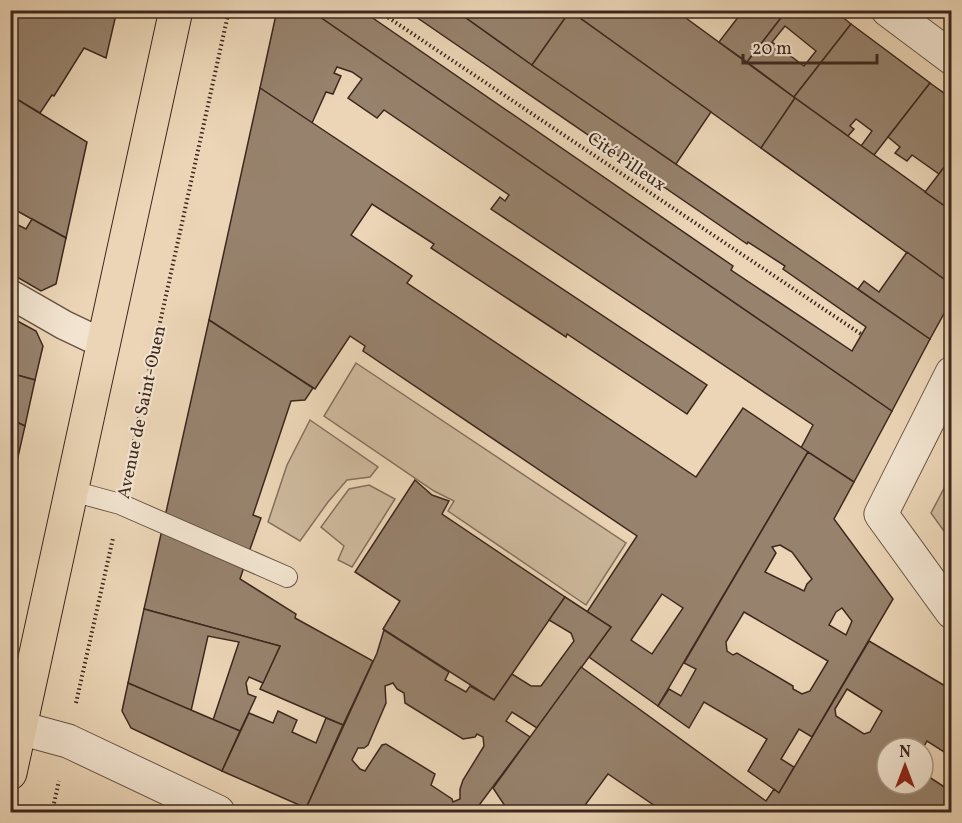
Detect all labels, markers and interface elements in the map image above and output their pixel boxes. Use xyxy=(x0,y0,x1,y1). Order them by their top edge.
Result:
scale bar xyxy=(743,27,876,65)
text: 20 m xyxy=(752,37,792,62)
street label: Cité Pilleux xyxy=(582,127,671,198)
street label: Avenue de Saint-Ouen xyxy=(112,323,173,501)
north arrow xyxy=(875,736,935,796)
text: N xyxy=(899,742,911,764)

